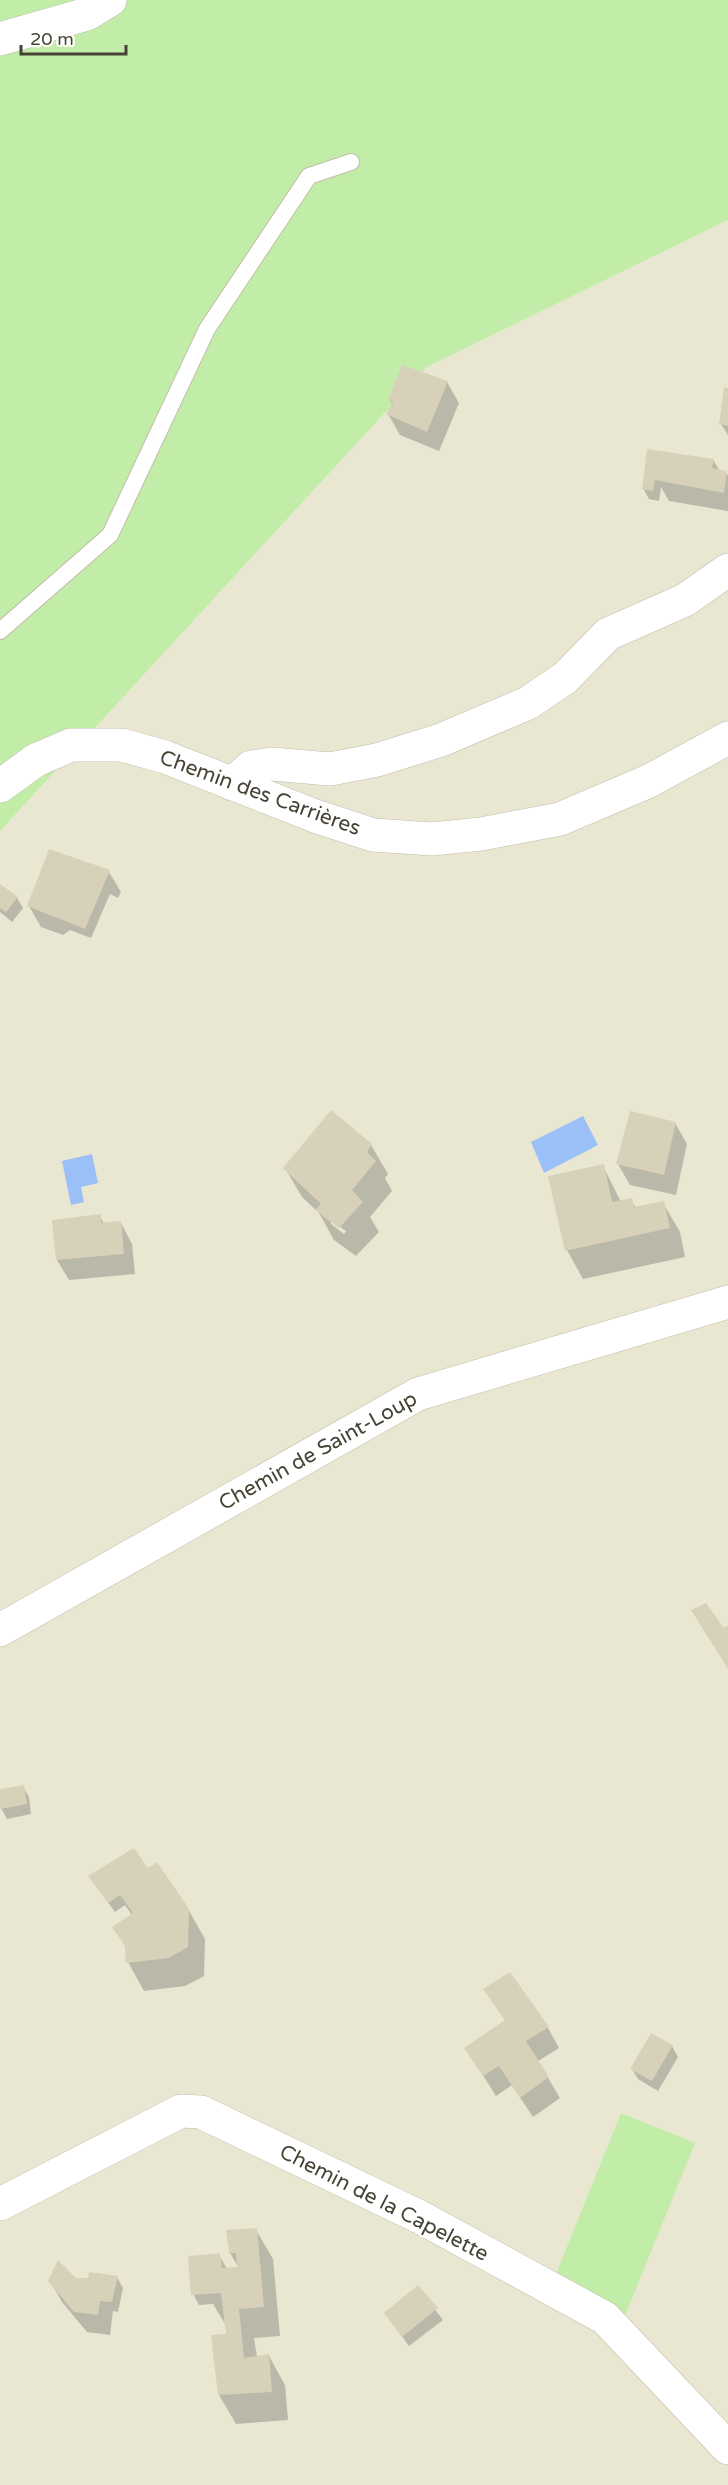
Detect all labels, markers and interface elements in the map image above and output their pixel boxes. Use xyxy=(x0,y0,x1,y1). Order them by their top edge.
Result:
scale bar xyxy=(21,18,126,56)
text: 20 m xyxy=(30,28,74,50)
street label: Chemin des Carrières xyxy=(156,745,364,841)
street label: Chemin de Saint-Loup xyxy=(215,1386,421,1516)
street label: Chemin de la Capelette xyxy=(275,2139,493,2267)

